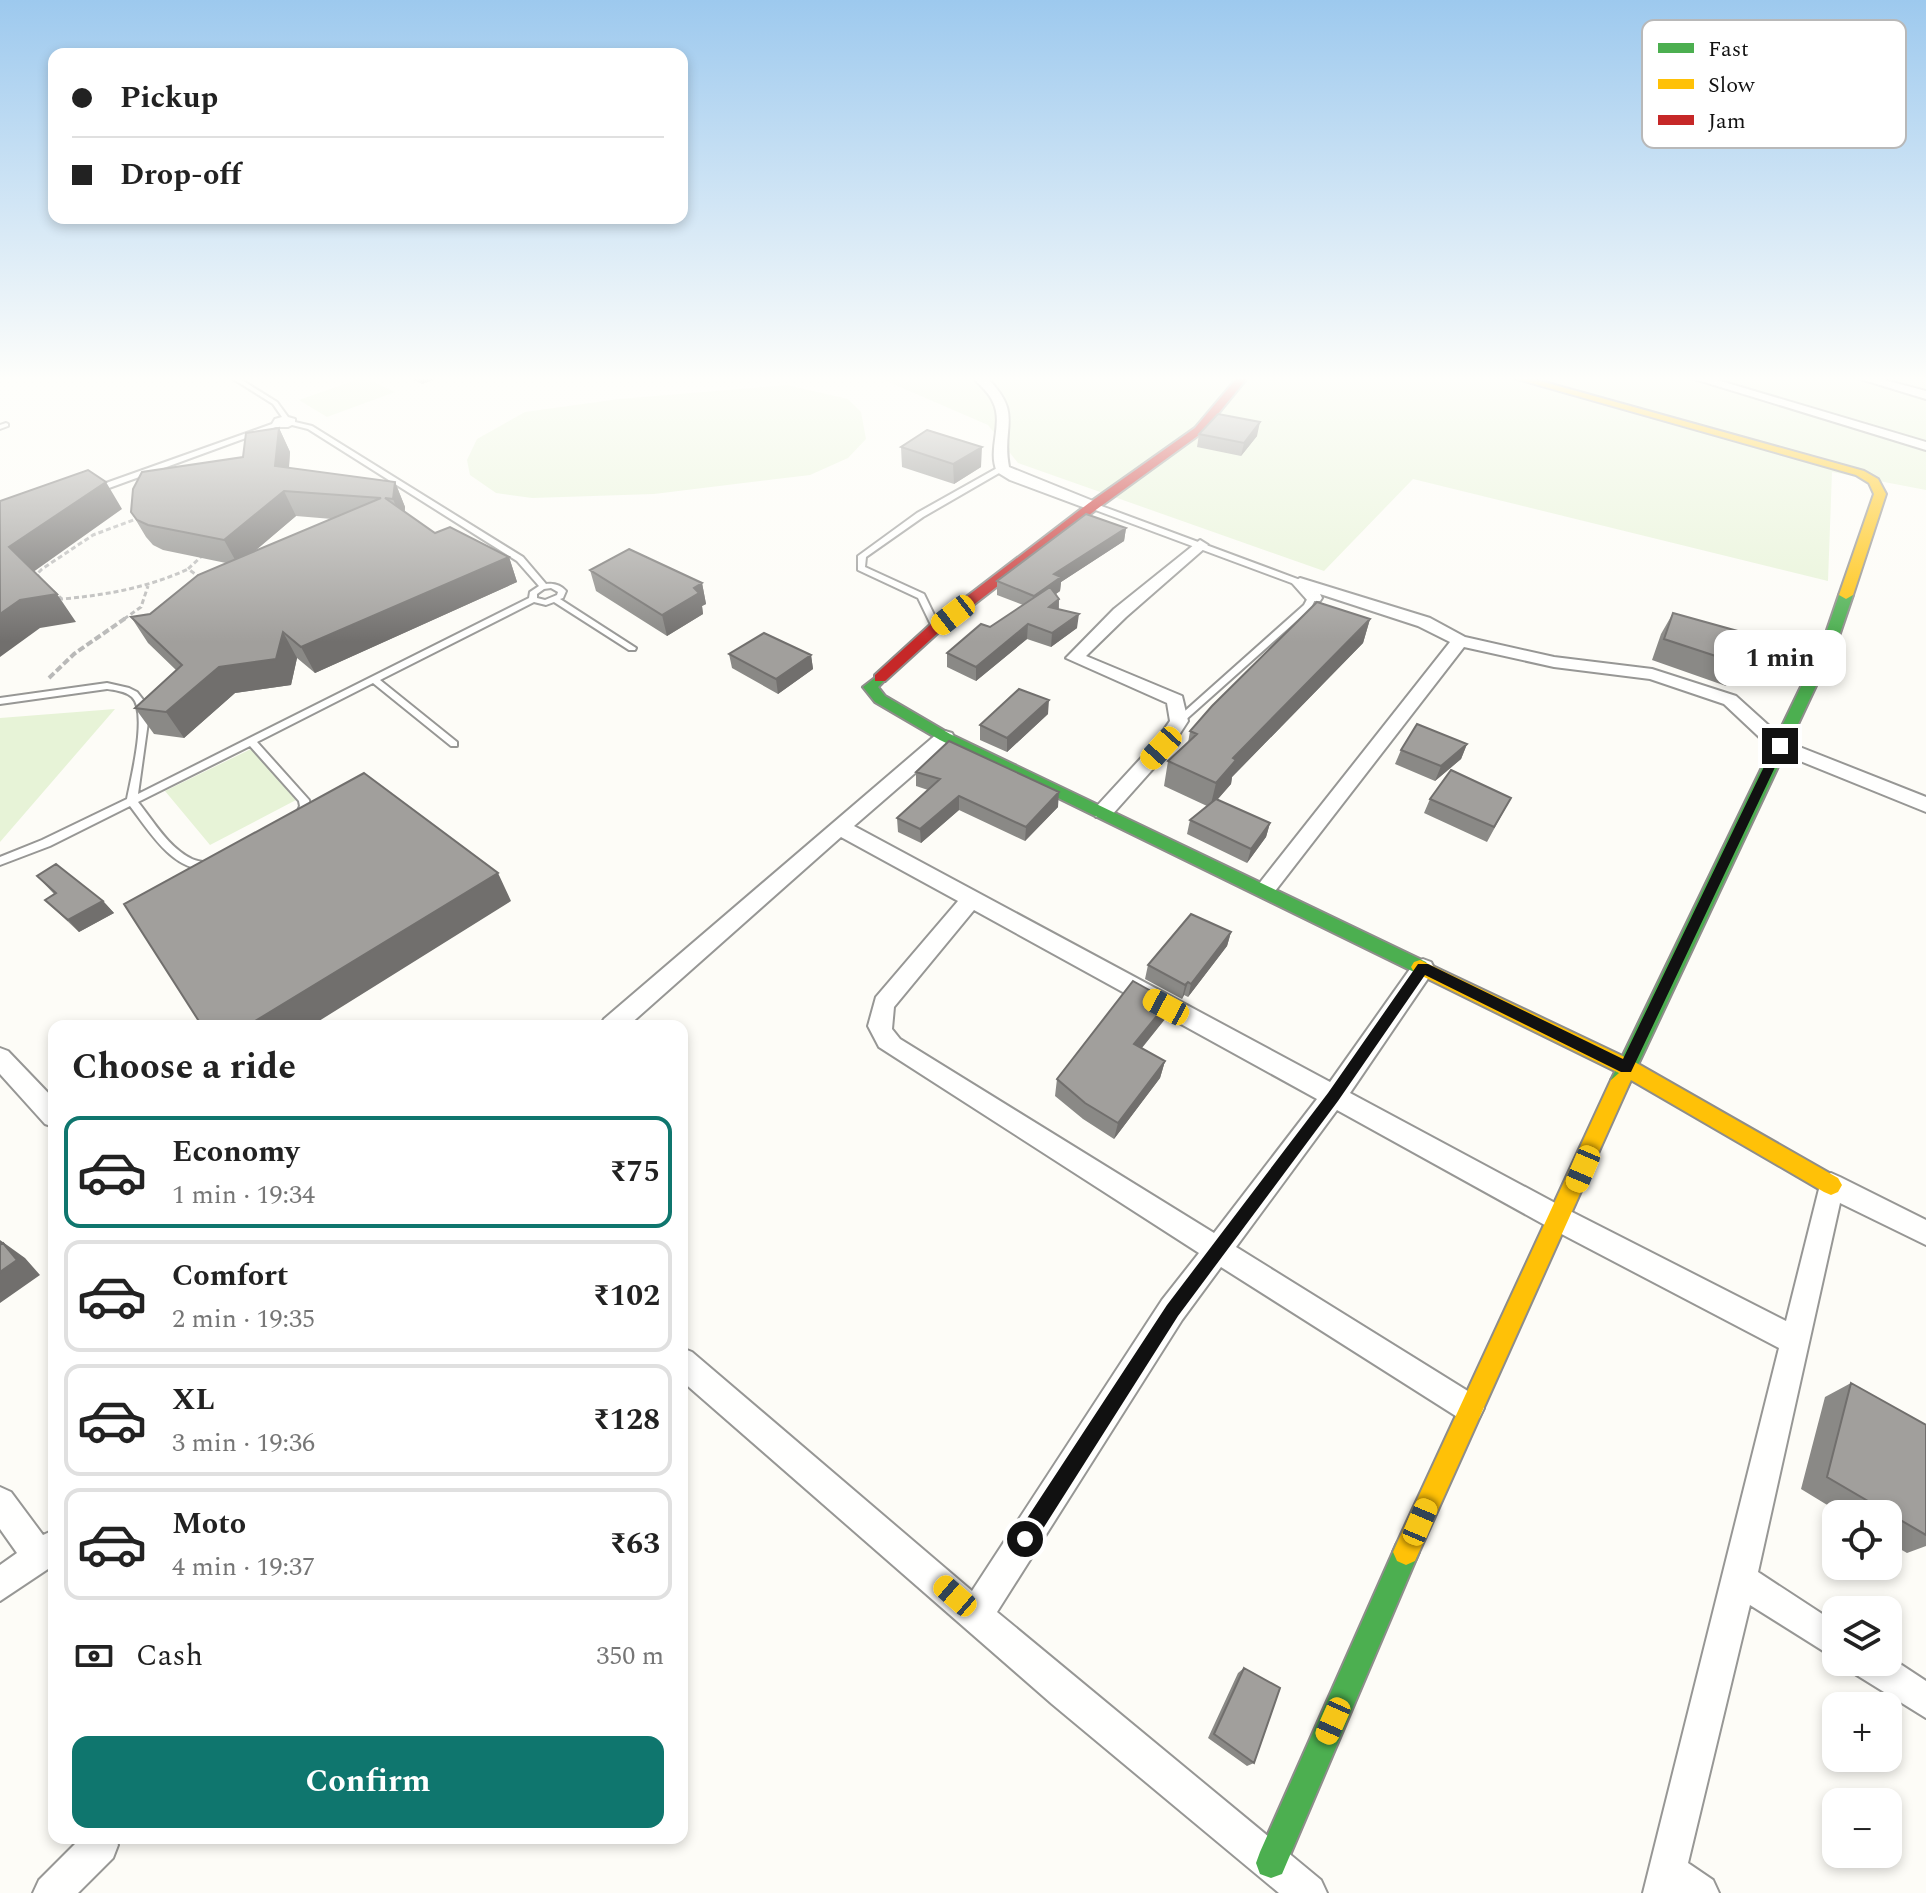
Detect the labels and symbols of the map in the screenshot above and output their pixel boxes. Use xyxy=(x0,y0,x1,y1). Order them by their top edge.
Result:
legend xyxy=(1642,20,1906,148)
text: Fast xyxy=(1708,33,1749,66)
text: Slow xyxy=(1708,69,1756,102)
text: Jam xyxy=(1708,105,1746,138)
car xyxy=(927,591,979,639)
callout: 1 min xyxy=(1714,630,1846,686)
car xyxy=(1136,722,1186,774)
route end xyxy=(1762,728,1798,764)
car xyxy=(1139,985,1193,1029)
car xyxy=(1563,1142,1603,1196)
car xyxy=(1400,1495,1440,1549)
route start xyxy=(1007,1521,1043,1557)
car xyxy=(929,1571,981,1621)
car xyxy=(1312,1694,1354,1748)

